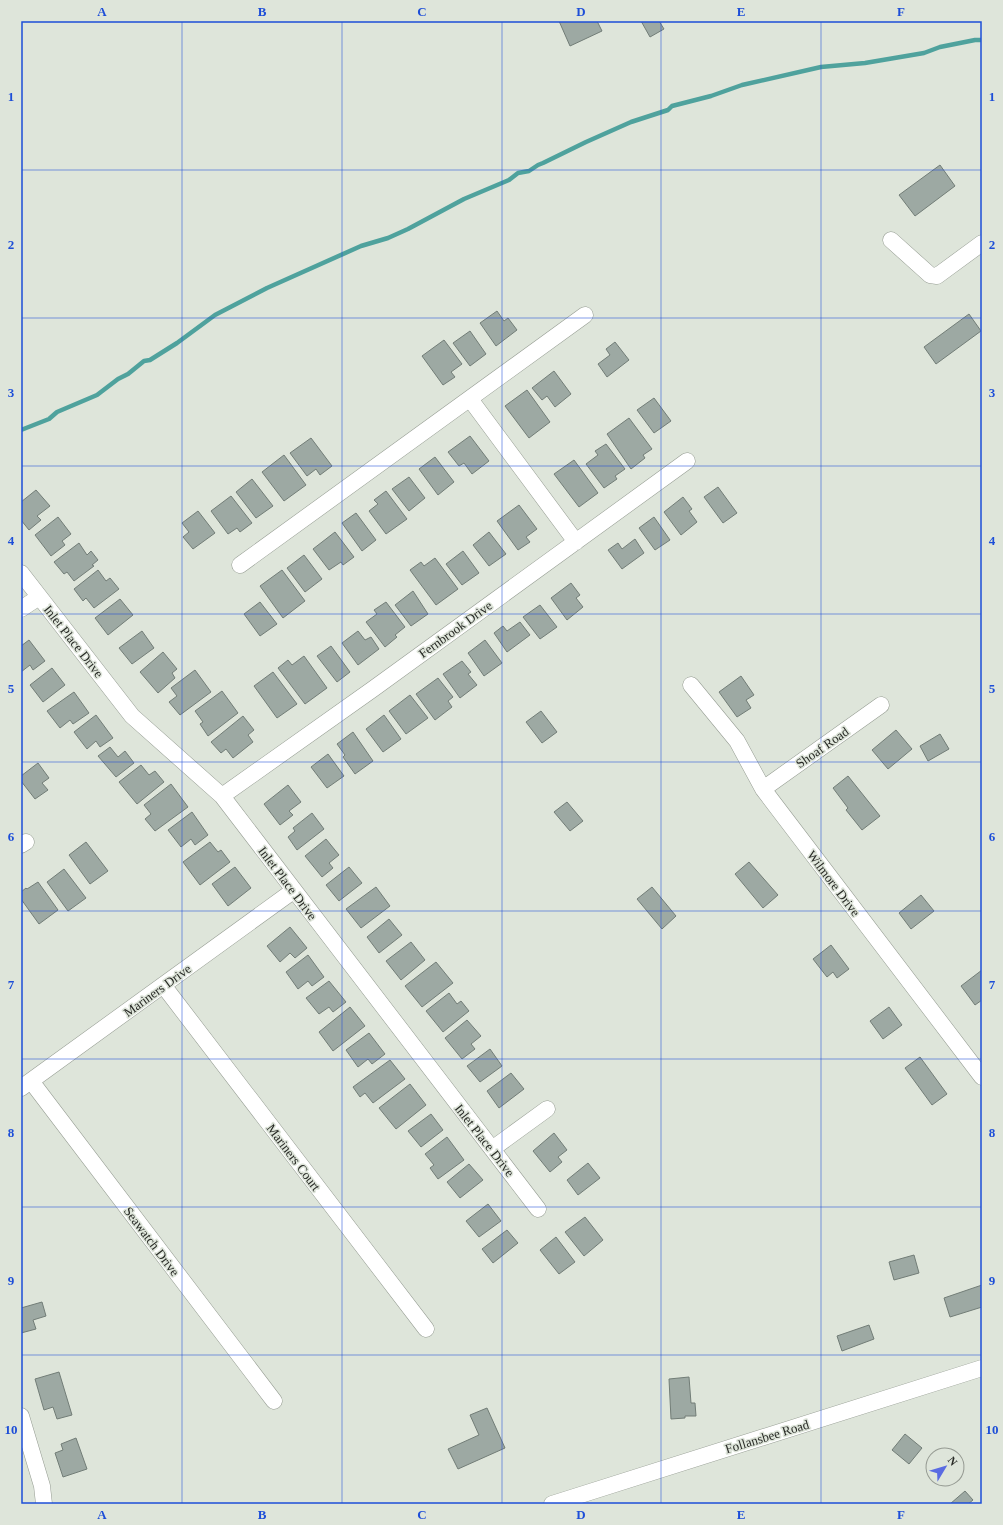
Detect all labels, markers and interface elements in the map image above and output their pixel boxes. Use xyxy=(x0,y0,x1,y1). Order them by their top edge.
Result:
text: A xyxy=(97,4,107,19)
text: B xyxy=(258,4,267,19)
text: C xyxy=(417,4,427,19)
text: D xyxy=(576,4,586,19)
text: E xyxy=(737,4,745,19)
text: F xyxy=(897,4,905,19)
text: 1 xyxy=(8,89,14,104)
text: 1 xyxy=(989,89,995,104)
text: 2 xyxy=(8,237,14,252)
text: 2 xyxy=(989,237,995,252)
text: 3 xyxy=(8,385,15,400)
text: 3 xyxy=(989,385,996,400)
text: 4 xyxy=(8,533,15,548)
text: 4 xyxy=(989,533,996,548)
street label: Fernbrook Drive xyxy=(416,598,495,661)
street label: Inlet Place Drive xyxy=(41,602,107,681)
text: 5 xyxy=(8,681,15,696)
text: 5 xyxy=(989,681,996,696)
street label: Shoaf Road xyxy=(793,723,852,771)
text: 6 xyxy=(8,829,15,844)
text: 6 xyxy=(989,829,996,844)
street label: Inlet Place Drive xyxy=(255,844,320,923)
street label: Wilmore Drive xyxy=(804,847,863,919)
street label: Mariners Drive xyxy=(121,961,194,1020)
text: 7 xyxy=(8,977,15,992)
text: 7 xyxy=(989,977,996,992)
street label: Inlet Place Drive xyxy=(452,1101,518,1180)
street label: Mariners Court xyxy=(264,1121,324,1194)
text: 8 xyxy=(8,1125,15,1140)
text: 8 xyxy=(989,1125,996,1140)
street label: Seawatch Drive xyxy=(121,1204,183,1279)
text: 9 xyxy=(8,1273,15,1288)
text: 9 xyxy=(989,1273,996,1288)
street label: Follansbee Road xyxy=(723,1416,811,1456)
text: 10 xyxy=(5,1422,18,1437)
text: 10 xyxy=(986,1422,999,1437)
north arrow xyxy=(925,1447,965,1487)
text: N xyxy=(946,1454,960,1468)
text: A xyxy=(97,1507,107,1522)
text: B xyxy=(258,1507,267,1522)
text: C xyxy=(417,1507,427,1522)
text: D xyxy=(576,1507,586,1522)
text: E xyxy=(737,1507,745,1522)
text: F xyxy=(897,1507,905,1522)

